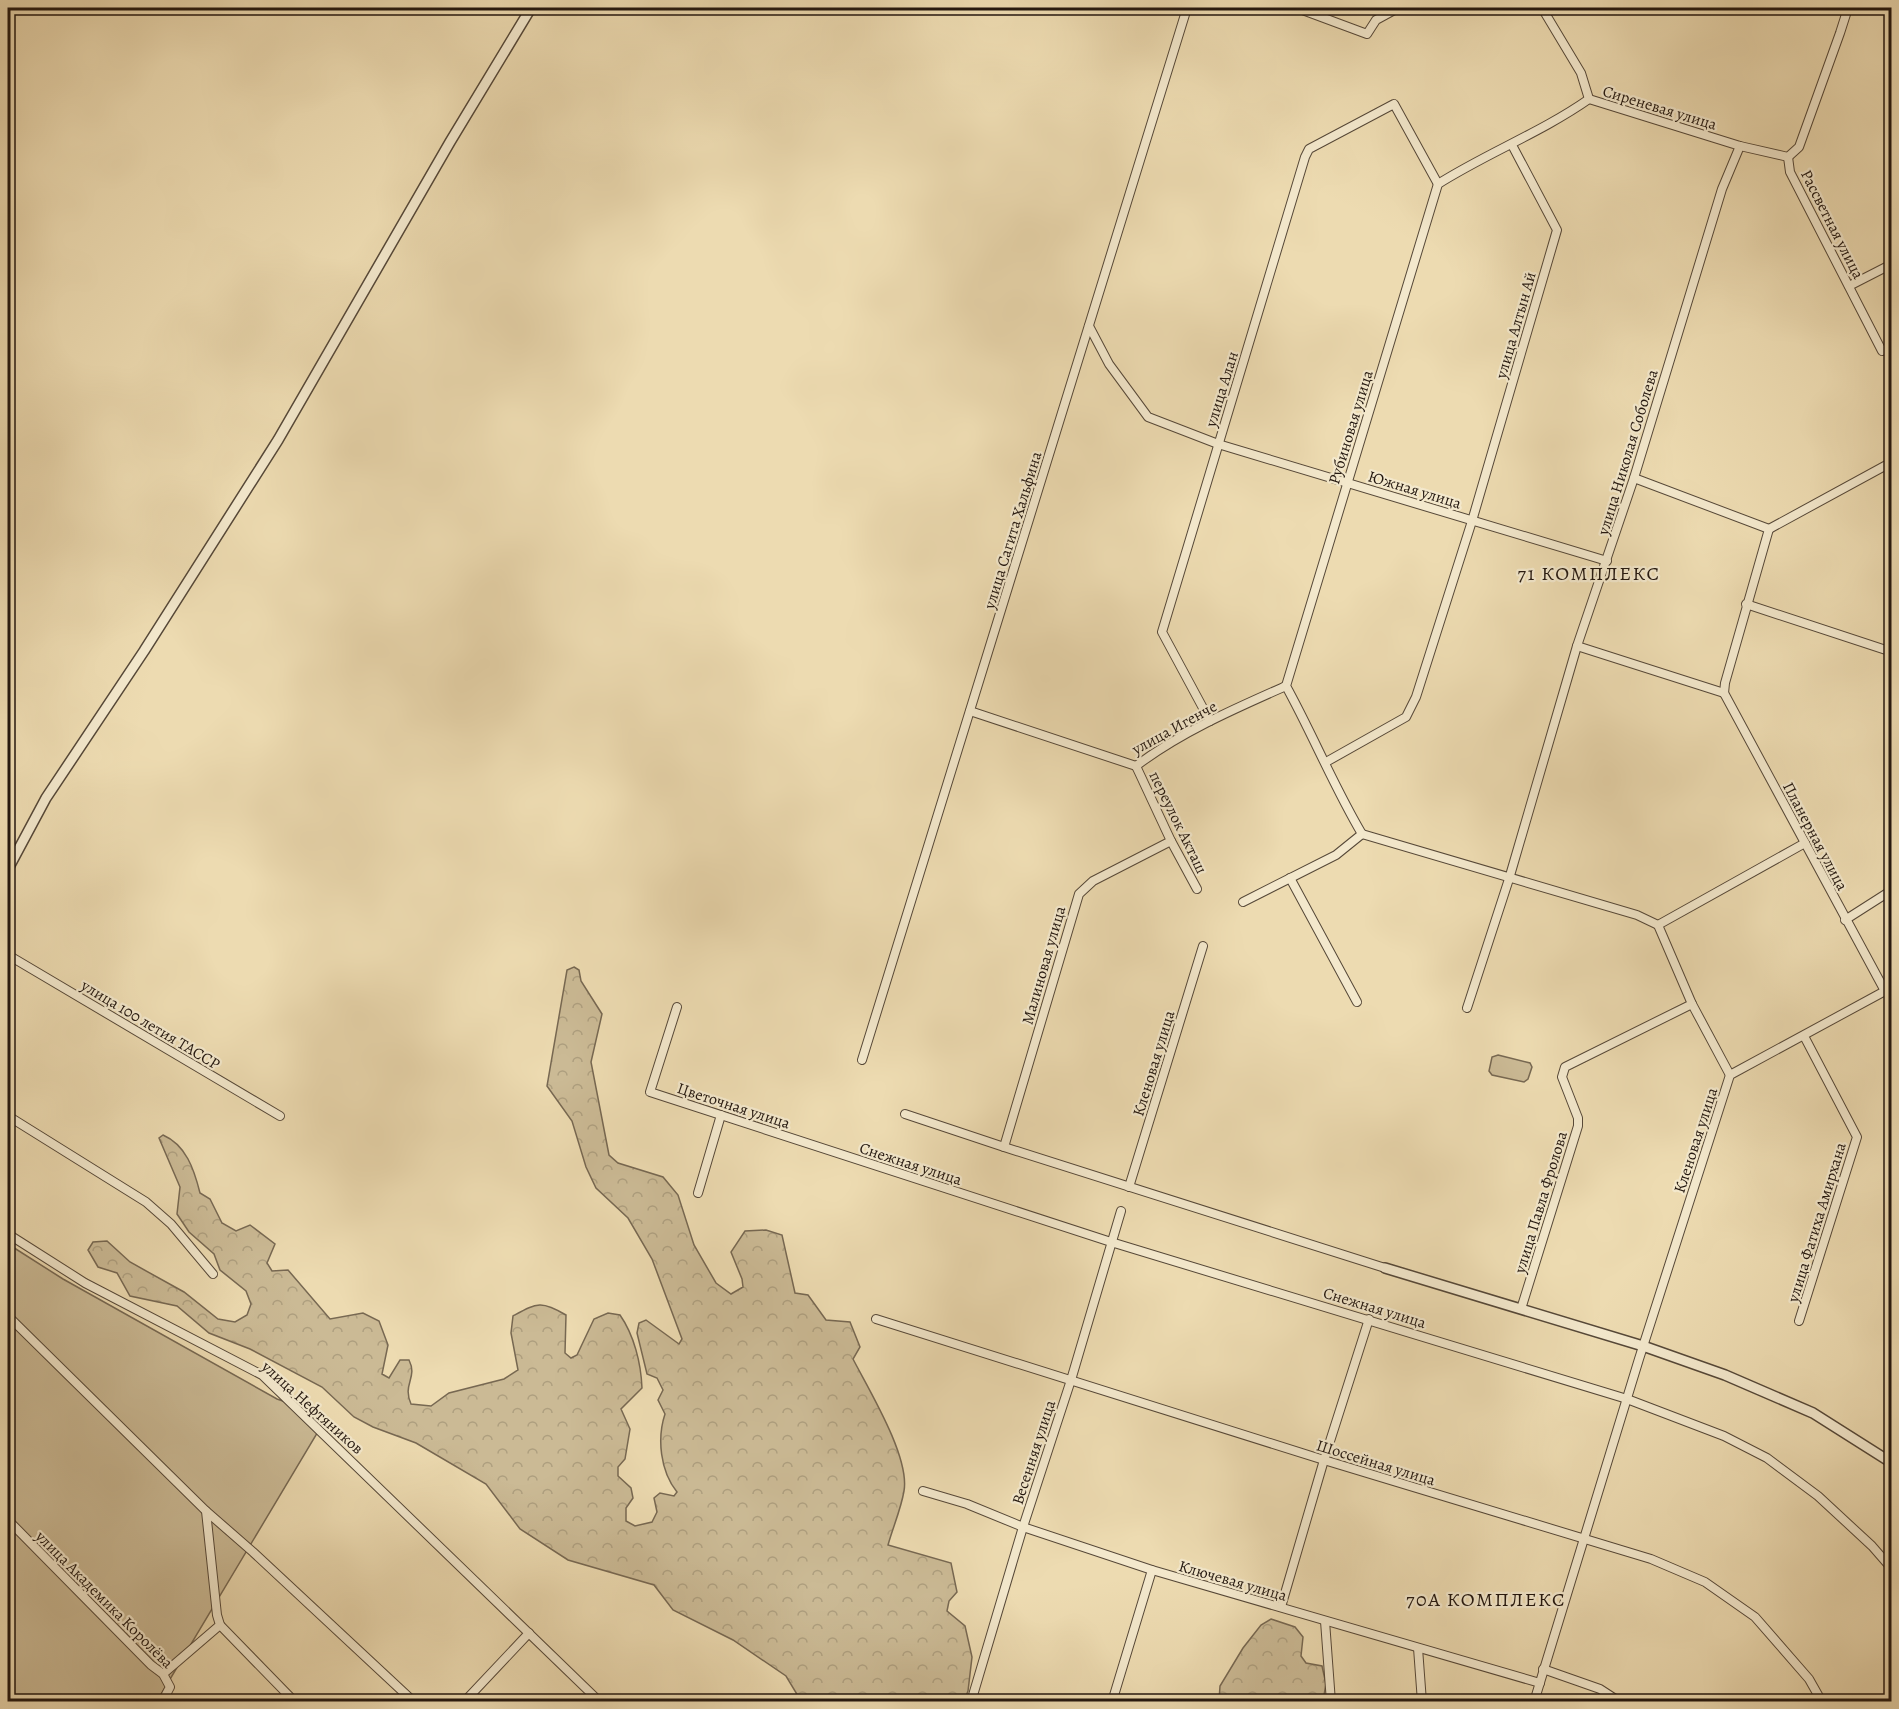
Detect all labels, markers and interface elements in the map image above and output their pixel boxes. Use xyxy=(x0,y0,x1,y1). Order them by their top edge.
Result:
street label: Сиреневая улица xyxy=(1600,80,1720,136)
street label: Рассветная улица xyxy=(1795,166,1869,283)
street label: улица Алтын Ай xyxy=(1490,269,1542,382)
street label: улица Алан xyxy=(1200,349,1244,431)
street label: улица Николая Соболева xyxy=(1592,366,1664,539)
street label: Рубиновая улица xyxy=(1323,367,1379,487)
street label: улица Сагита Хальфина xyxy=(978,448,1048,613)
street label: Южная улица xyxy=(1365,465,1465,515)
district label: 71 КОМПЛЕКС xyxy=(1518,560,1660,587)
street label: улица Игенче xyxy=(1127,695,1221,761)
street label: переулок Акташ xyxy=(1144,767,1212,877)
street label: Планерная улица xyxy=(1777,778,1853,895)
street label: Малиновая улица xyxy=(1017,903,1072,1027)
street label: улица 100 летия ТАССР xyxy=(76,974,224,1075)
street label: Кленовая улица xyxy=(1127,1007,1181,1119)
street label: Цветочная улица xyxy=(674,1077,794,1135)
street label: Кленовая улица xyxy=(1669,1084,1724,1196)
street label: улица Павла Фролова xyxy=(1509,1128,1573,1277)
street label: Снежная улица xyxy=(857,1137,965,1191)
street label: улица Фатиха Амирхана xyxy=(1782,1139,1852,1306)
street label: Снежная улица xyxy=(1321,1282,1429,1334)
street label: улица Нефтяников xyxy=(256,1355,368,1459)
street label: Весенняя улица xyxy=(1007,1397,1061,1507)
street label: Шоссейная улица xyxy=(1314,1434,1438,1492)
street label: улица Академика Королёва xyxy=(30,1525,179,1674)
street label: Ключевая улица xyxy=(1176,1555,1290,1607)
district label: 70А КОМПЛЕКС xyxy=(1406,1586,1566,1613)

